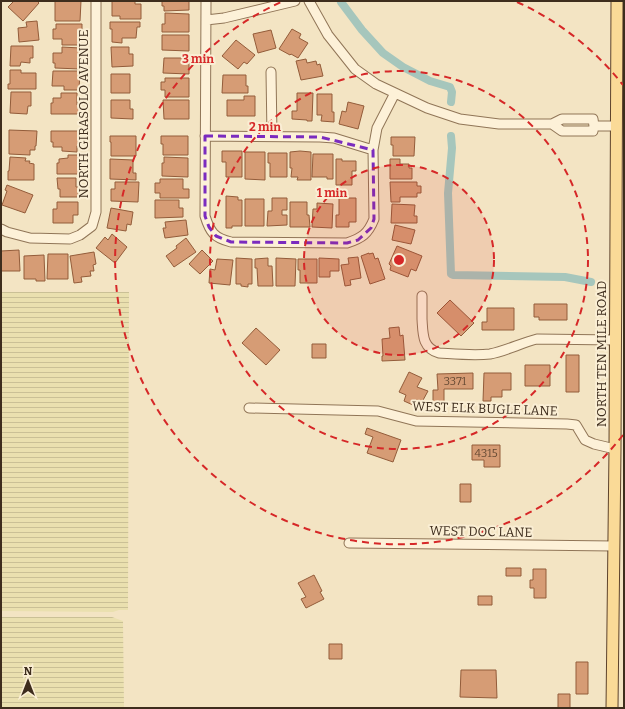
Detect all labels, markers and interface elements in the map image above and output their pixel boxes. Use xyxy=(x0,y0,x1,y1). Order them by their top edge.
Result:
street label: NORTH GIRASOLO AVENUE xyxy=(76,30,91,199)
text: 3 min xyxy=(182,52,214,66)
text: 2 min xyxy=(249,120,281,134)
text: 1 min xyxy=(317,186,347,200)
centre of rings xyxy=(392,253,406,267)
street label: NORTH TEN MILE ROAD xyxy=(594,281,609,427)
house number: 3371 xyxy=(444,375,467,388)
street label: WEST ELK BUGLE LANE xyxy=(412,398,558,419)
house number: 4315 xyxy=(474,447,498,460)
street label: WEST DOC LANE xyxy=(429,523,533,540)
north arrow xyxy=(8,661,48,701)
text: N xyxy=(24,665,33,678)

